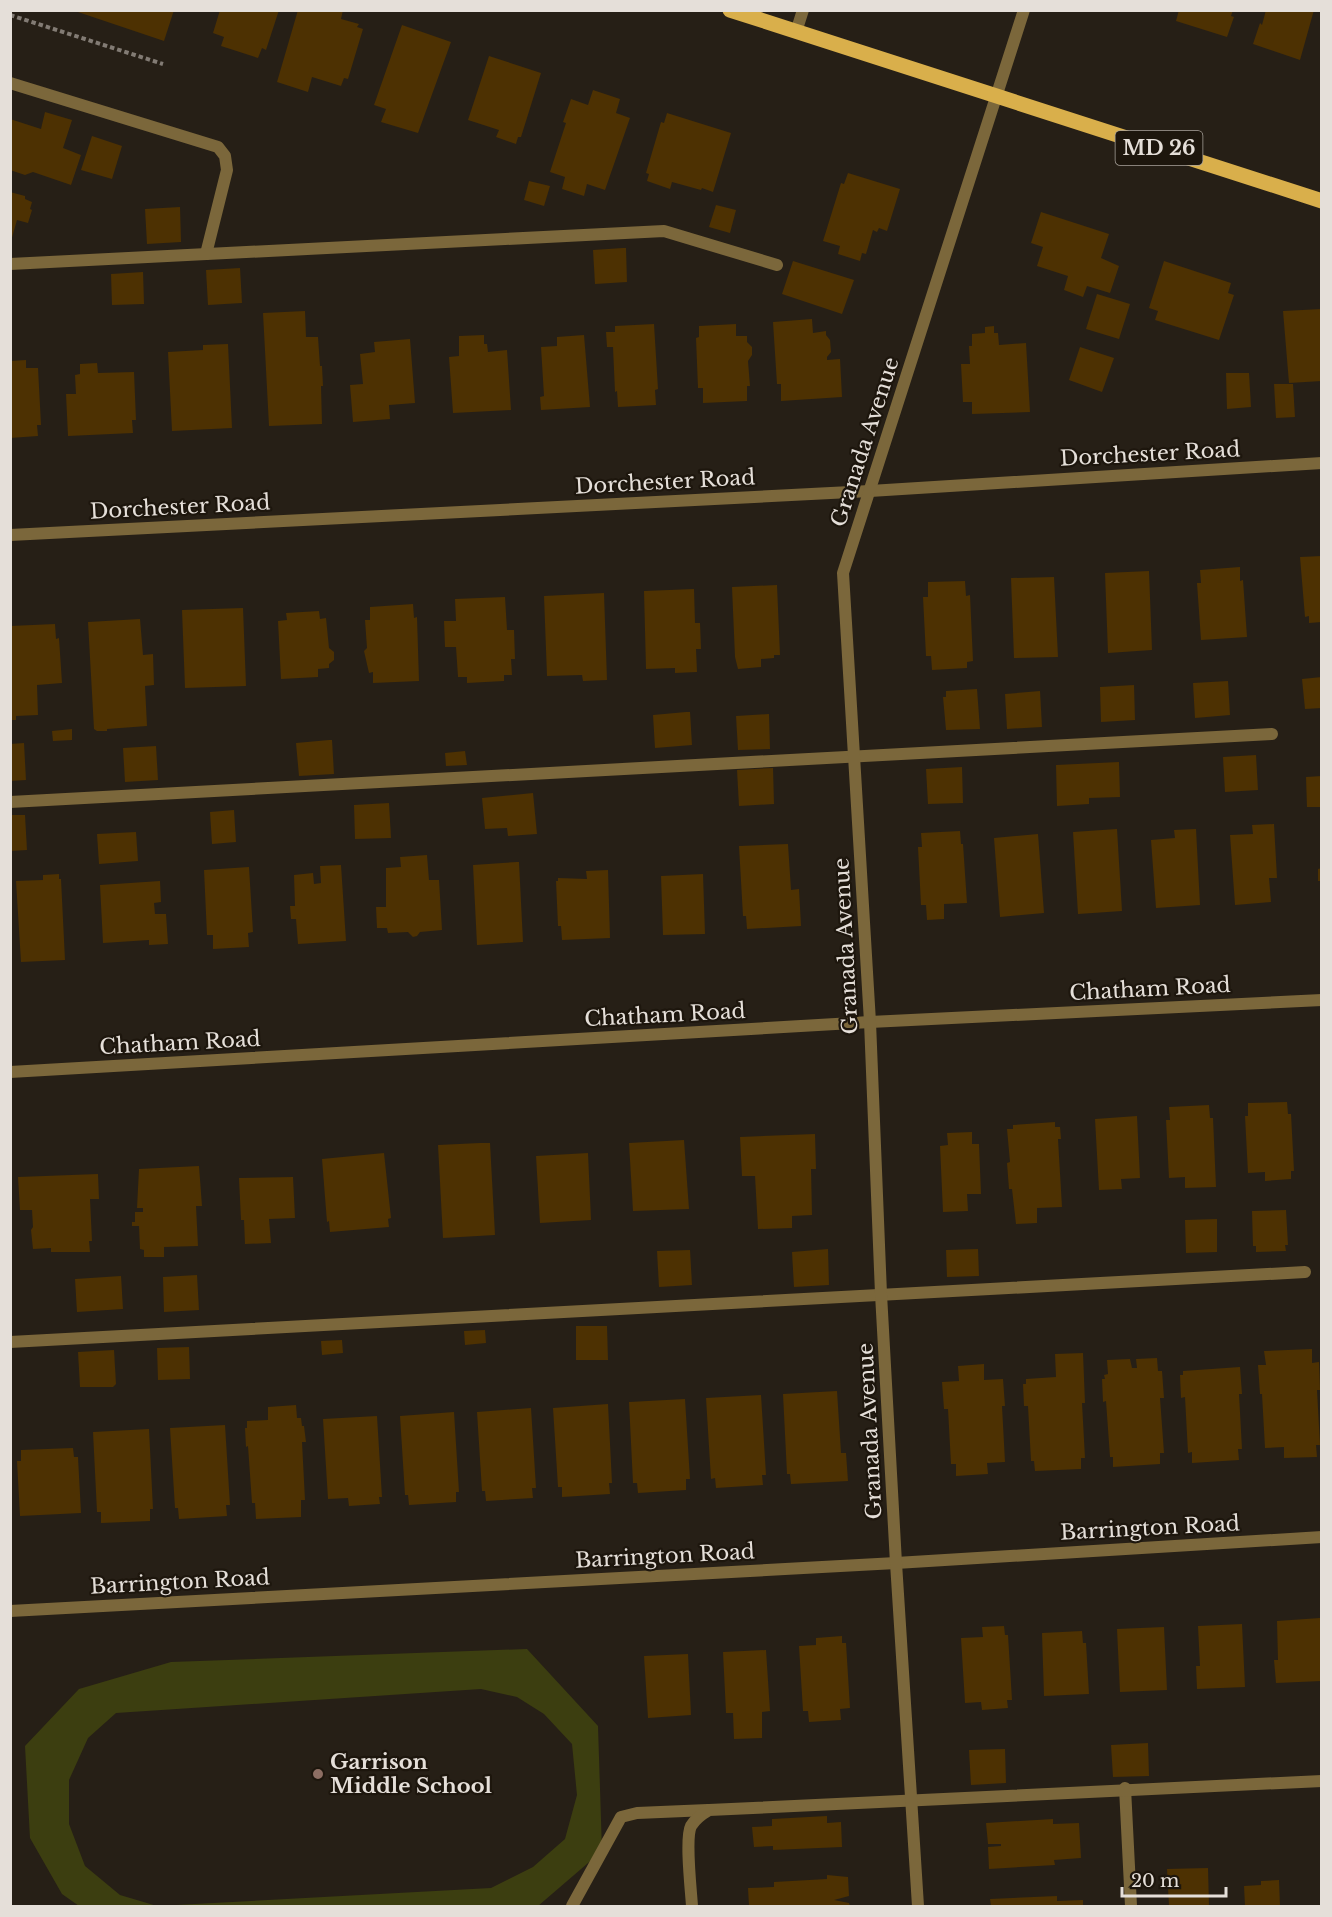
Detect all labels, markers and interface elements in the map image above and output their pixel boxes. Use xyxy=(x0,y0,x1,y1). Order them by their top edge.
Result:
road number: MD 26 xyxy=(1116,131,1202,165)
street label: Granada Avenue xyxy=(825,354,905,530)
street label: Dorchester Road xyxy=(1059,436,1241,472)
street label: Dorchester Road xyxy=(574,464,756,500)
street label: Dorchester Road xyxy=(89,489,271,525)
street label: Granada Avenue xyxy=(828,857,864,1035)
street label: Chatham Road xyxy=(1069,972,1231,1006)
street label: Chatham Road xyxy=(584,998,746,1032)
street label: Chatham Road xyxy=(99,1026,261,1060)
street label: Granada Avenue xyxy=(852,1342,888,1520)
street label: Barrington Road xyxy=(1059,1510,1241,1546)
street label: Barrington Road xyxy=(574,1538,756,1574)
street label: Barrington Road xyxy=(89,1564,271,1600)
place label: Garrison Middle School xyxy=(330,1749,493,1799)
marker: Garrison Middle School xyxy=(311,1767,325,1781)
scale bar xyxy=(1122,1860,1226,1898)
text: 20 m xyxy=(1131,1870,1179,1892)

